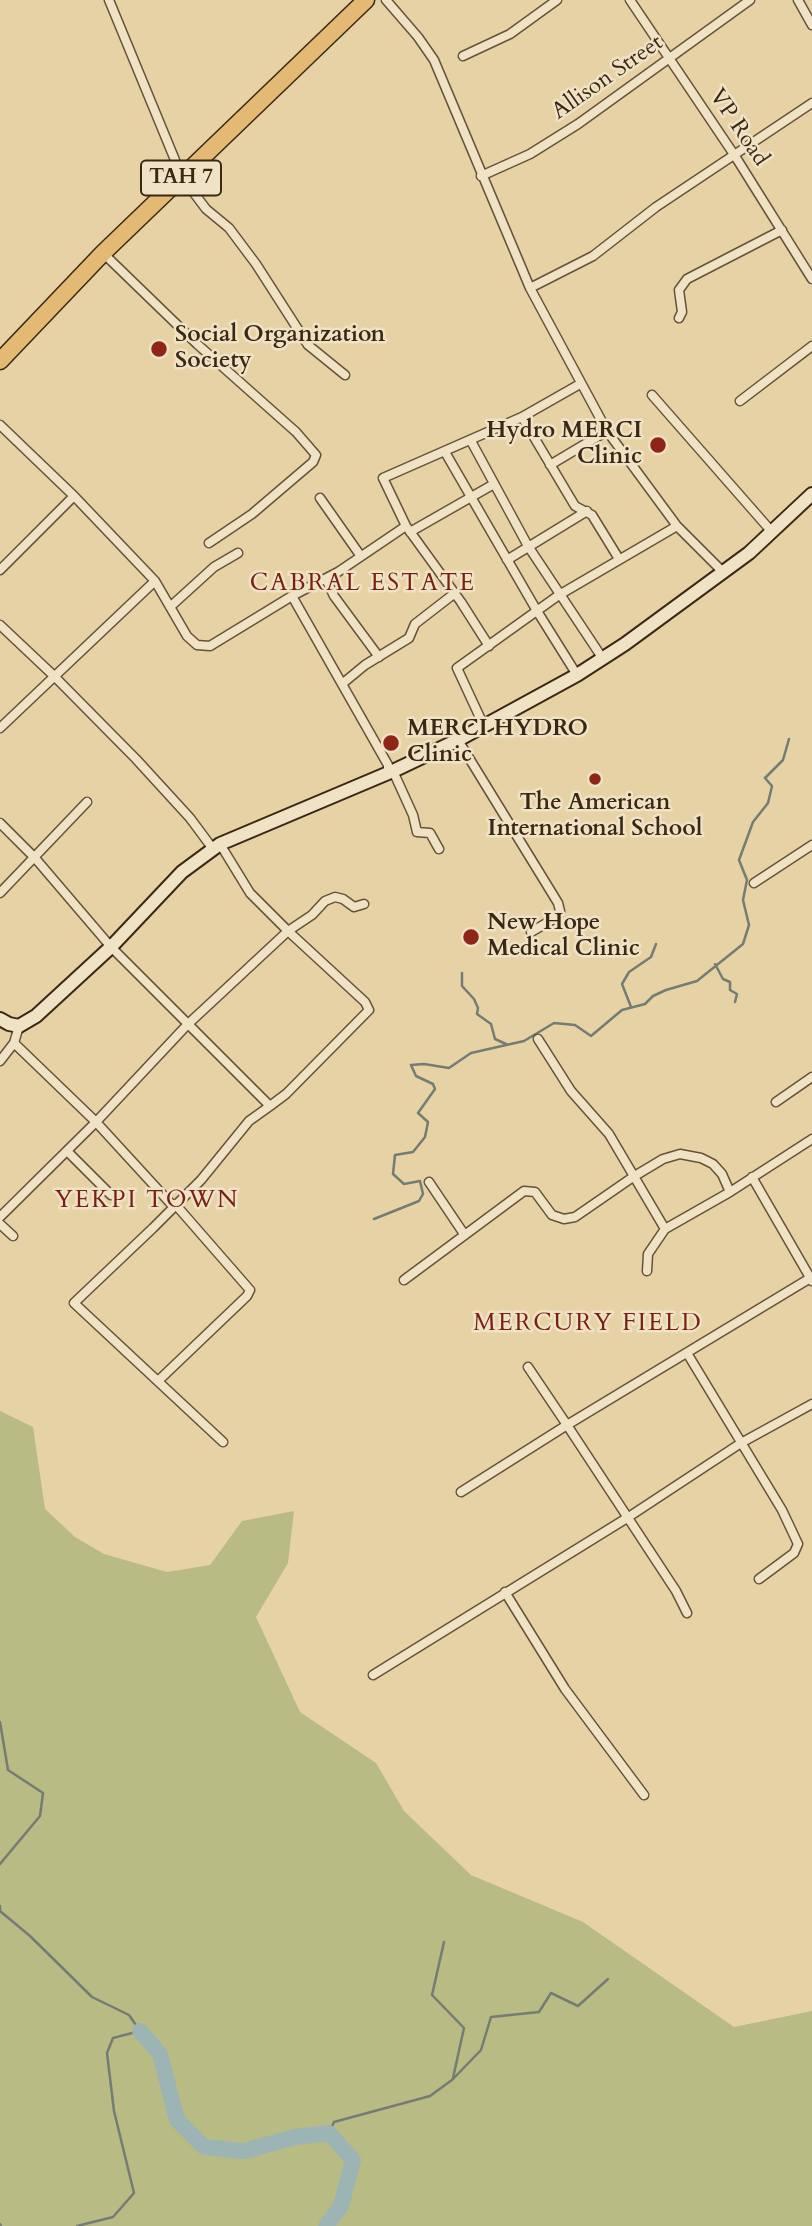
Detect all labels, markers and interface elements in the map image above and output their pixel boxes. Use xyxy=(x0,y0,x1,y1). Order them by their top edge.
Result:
street label: Allison Street xyxy=(547,30,669,126)
street label: VP Road xyxy=(702,84,774,172)
road number: TAH 7 xyxy=(141,160,221,196)
place label: Social Organization Society xyxy=(175,322,385,376)
marker: Social Organization Society xyxy=(149,339,169,359)
place label: Hydro MERCI Clinic xyxy=(486,418,642,472)
marker: Hydro MERCI Clinic xyxy=(648,435,668,455)
district label: CABRAL ESTATE xyxy=(251,570,475,598)
place label: MERCI HYDRO Clinic xyxy=(407,716,588,770)
marker: MERCI HYDRO Clinic xyxy=(381,733,401,753)
marker: The American International School xyxy=(587,771,603,787)
place label: The American International School xyxy=(488,790,702,844)
place label: New Hope Medical Clinic xyxy=(487,910,640,964)
marker: New Hope Medical Clinic xyxy=(461,927,481,947)
district label: YEKPI TOWN xyxy=(56,1187,238,1215)
district label: MERCURY FIELD xyxy=(475,1310,701,1338)

